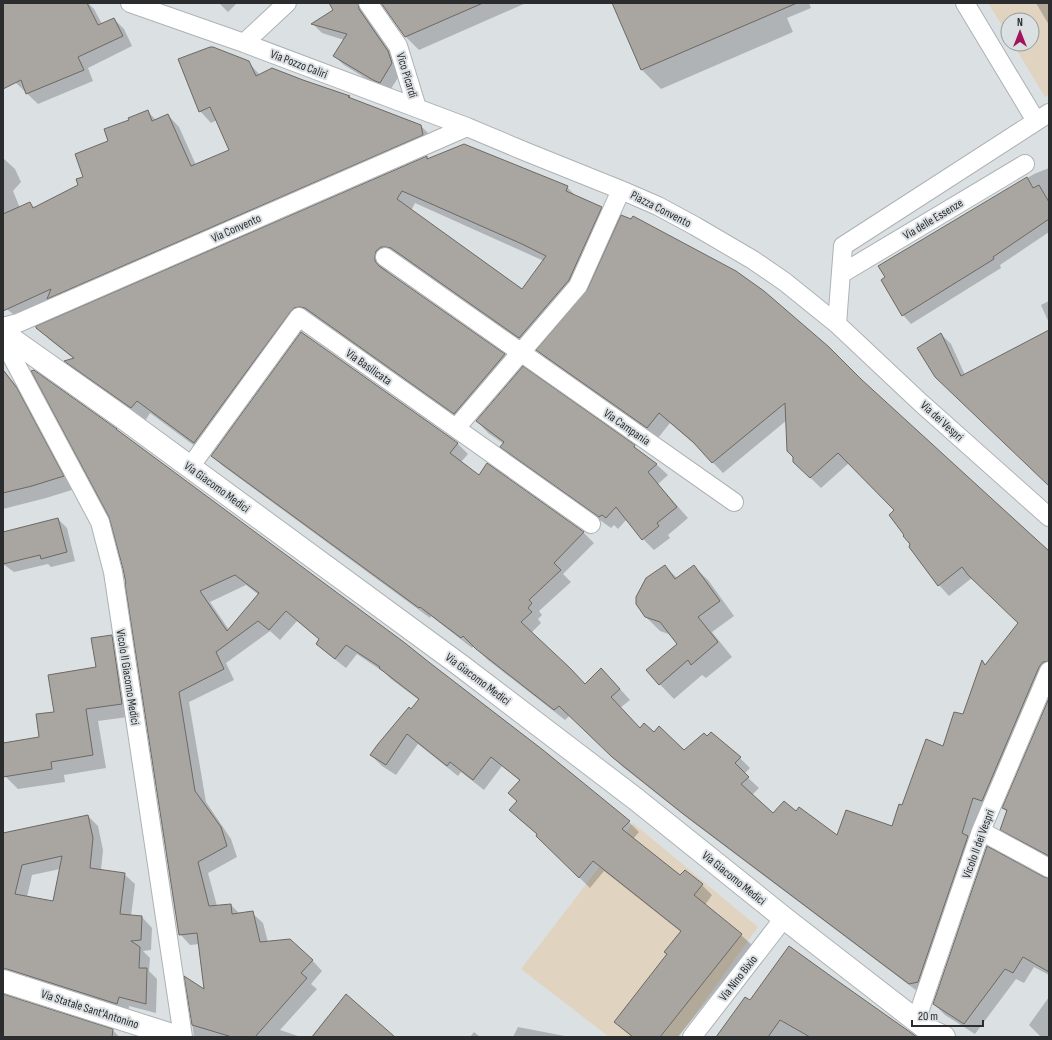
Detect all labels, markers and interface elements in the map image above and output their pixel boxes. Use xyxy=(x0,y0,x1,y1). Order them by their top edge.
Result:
north arrow xyxy=(1000,12,1040,52)
text: N xyxy=(1017,16,1023,29)
street label: Via Pozzo Caliri xyxy=(268,47,330,82)
street label: Vico Picardi xyxy=(393,51,420,99)
street label: Piazza Convento xyxy=(628,188,694,231)
street label: Via delle Essenze xyxy=(900,196,966,243)
street label: Via Convento xyxy=(209,211,264,246)
street label: Via Basilicata xyxy=(343,346,395,389)
street label: Via dei Vespri xyxy=(917,398,966,445)
street label: Via Campania xyxy=(600,406,653,449)
street label: Via Giacomo Medici xyxy=(181,459,252,516)
street label: Vicolo II Giacomo Medici xyxy=(113,628,142,726)
street label: Via Giacomo Medici xyxy=(442,650,513,709)
street label: Vicolo II dei Vespri xyxy=(959,808,998,881)
street label: Via Giacomo Medici xyxy=(699,848,769,909)
street label: Via Nino Bixio xyxy=(716,952,761,1004)
street label: Via Statale Sant'Antonino xyxy=(39,987,141,1032)
scale bar xyxy=(912,1002,983,1028)
text: 20 m xyxy=(918,1009,938,1024)

